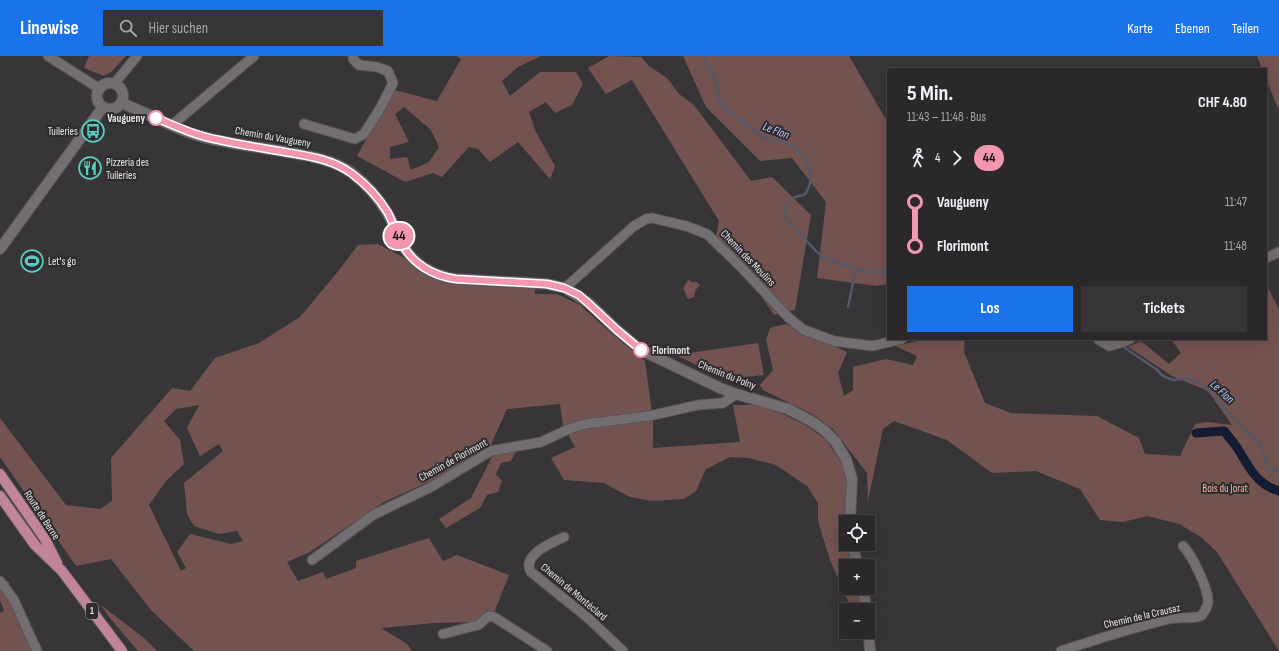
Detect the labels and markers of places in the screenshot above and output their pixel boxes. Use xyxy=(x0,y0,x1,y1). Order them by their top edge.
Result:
marker: Vaugueny xyxy=(148,110,164,126)
place label: Vaugueny xyxy=(107,112,145,125)
bus stop icon: Tuileries xyxy=(80,118,106,144)
place label: Tuileries xyxy=(48,125,78,138)
restaurant icon: Pizzeria des Tuileries xyxy=(77,155,103,181)
place label: Pizzeria des Tuileries xyxy=(106,156,149,182)
sports icon: Let's go xyxy=(19,248,45,274)
place label: Let's go xyxy=(48,255,76,268)
marker: Florimont xyxy=(633,342,649,358)
place label: Florimont xyxy=(652,344,690,357)

